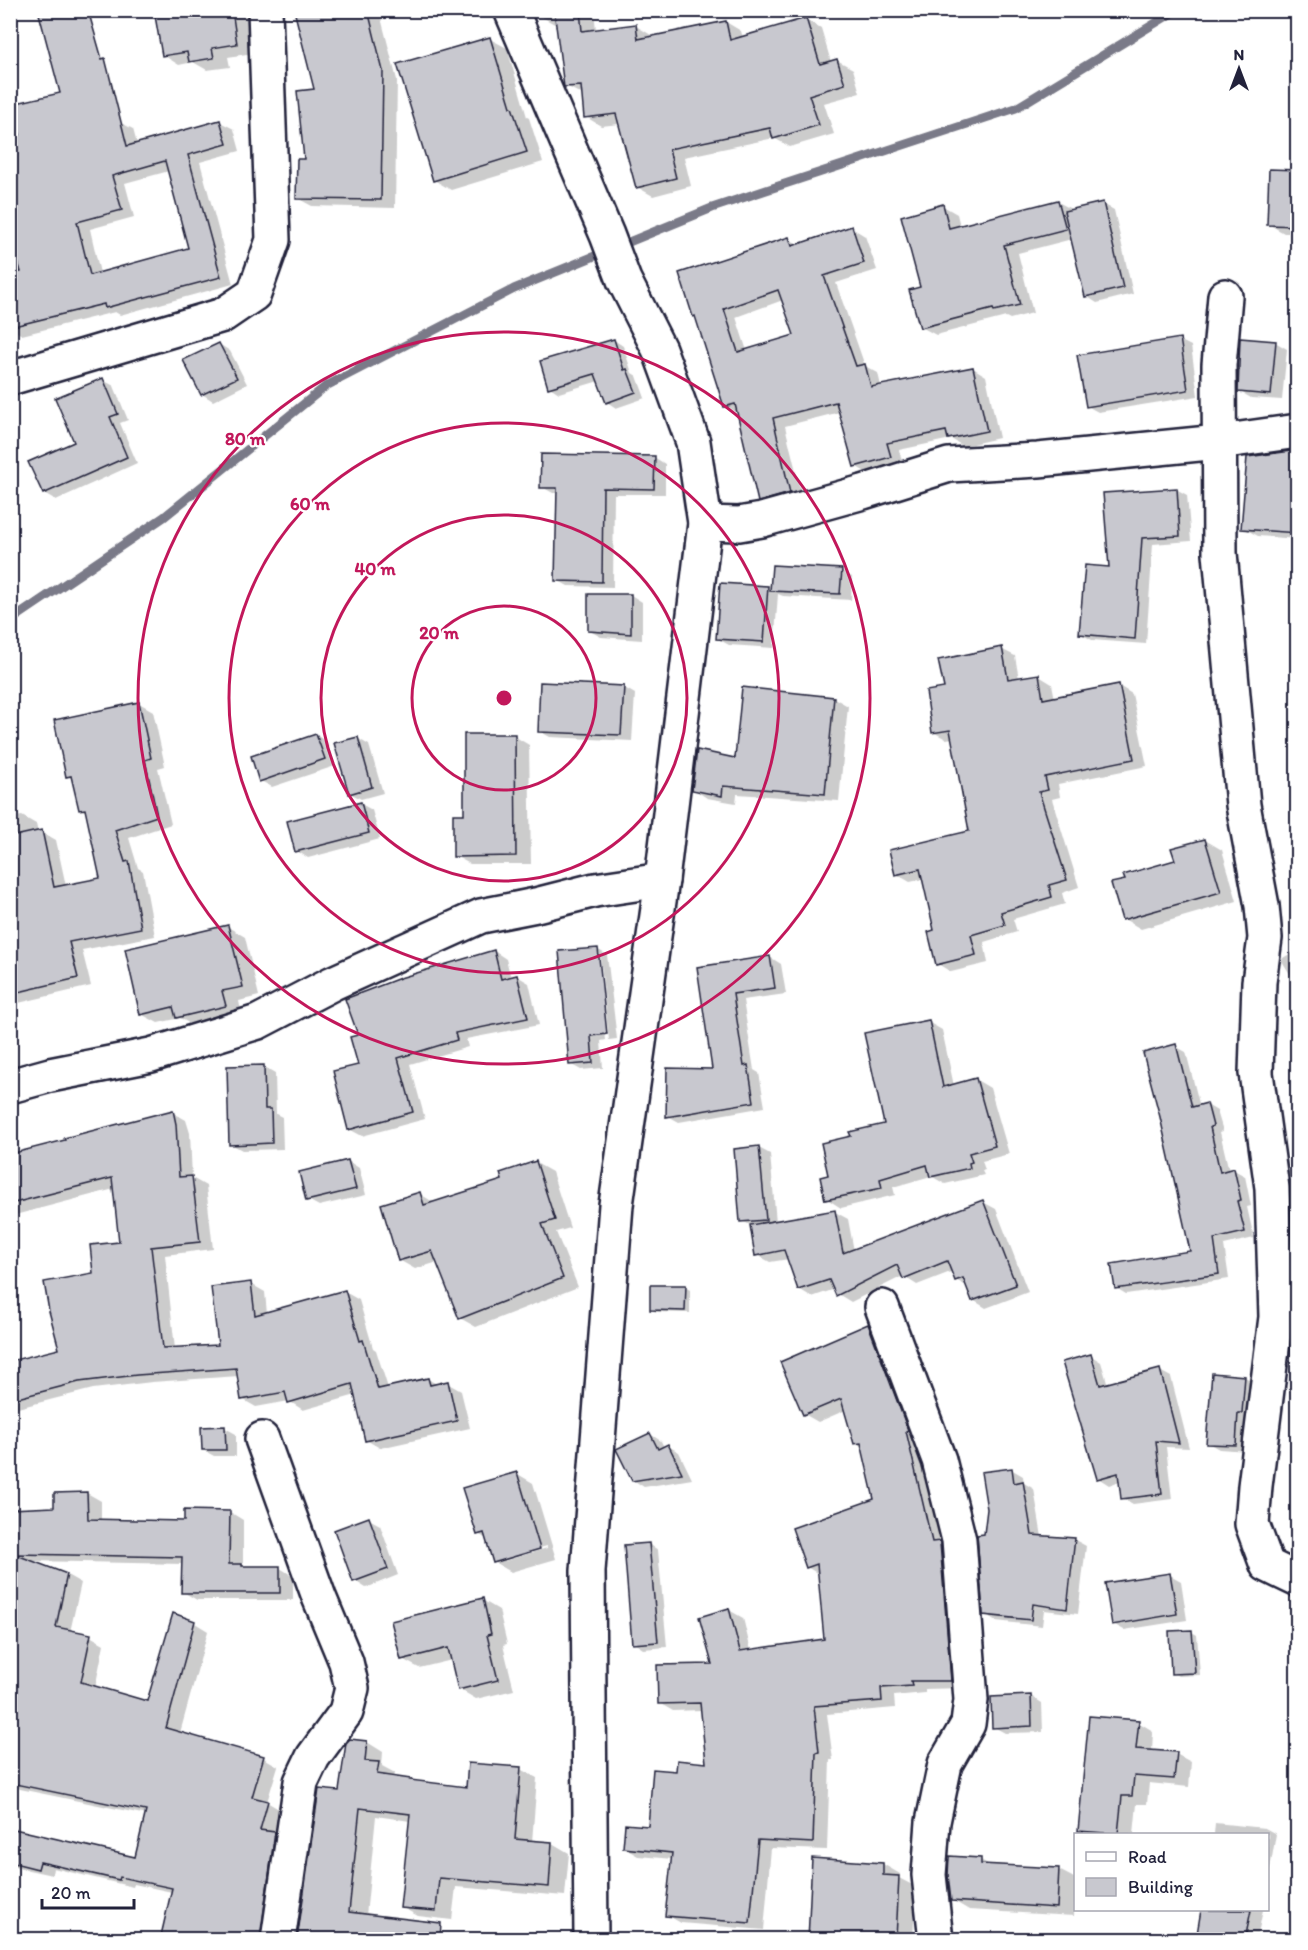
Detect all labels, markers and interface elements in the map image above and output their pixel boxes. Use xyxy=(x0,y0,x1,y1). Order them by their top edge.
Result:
north arrow xyxy=(1209,39,1269,99)
text: N xyxy=(1234,45,1244,64)
text: 80 m xyxy=(225,428,266,450)
text: 60 m xyxy=(290,493,331,515)
text: 40 m xyxy=(354,558,396,580)
text: 20 m xyxy=(419,622,460,644)
centre of rings xyxy=(494,688,514,708)
legend xyxy=(1074,1833,1269,1911)
text: Road xyxy=(1128,1846,1167,1868)
scale bar xyxy=(42,1872,134,1910)
text: Building xyxy=(1128,1876,1194,1898)
text: 20 m xyxy=(51,1882,91,1904)

